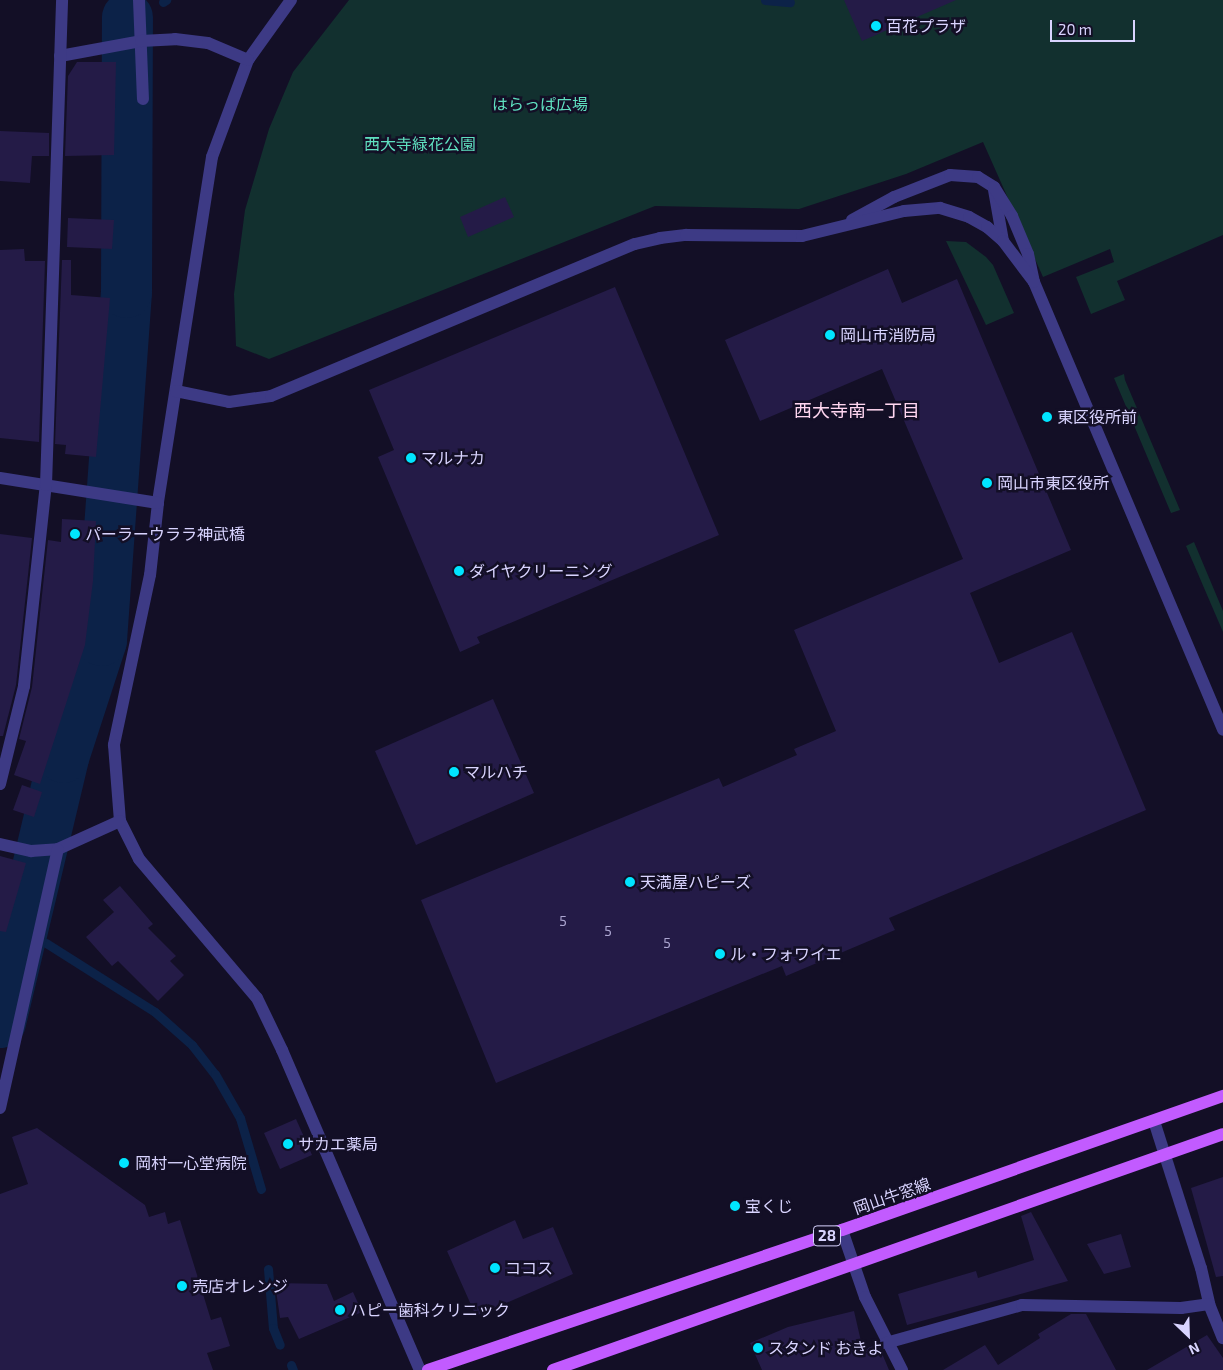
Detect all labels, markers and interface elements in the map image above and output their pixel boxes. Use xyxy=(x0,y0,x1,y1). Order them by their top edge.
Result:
scale bar xyxy=(1053,10,1138,42)
place label: 百花プラザ xyxy=(886,16,966,36)
marker: 百花プラザ xyxy=(870,20,882,32)
text: 20 m xyxy=(1058,20,1092,38)
park label: はらっぱ広場 xyxy=(492,94,588,114)
park label: 西大寺緑花公園 xyxy=(364,134,476,154)
place label: 岡山市消防局 xyxy=(840,325,936,345)
marker: 岡山市消防局 xyxy=(824,329,836,341)
district label: 西大寺南一丁目 xyxy=(794,399,920,421)
place label: 東区役所前 xyxy=(1057,407,1137,427)
marker: 東区役所前 xyxy=(1041,411,1053,423)
place label: マルナカ xyxy=(421,448,485,468)
marker: マルナカ xyxy=(405,452,417,464)
place label: 岡山市東区役所 xyxy=(997,473,1109,493)
marker: 岡山市東区役所 xyxy=(981,477,993,489)
place label: パーラーウララ神武橋 xyxy=(85,524,245,544)
marker: パーラーウララ神武橋 xyxy=(69,528,81,540)
place label: ダイヤクリーニング xyxy=(469,561,613,581)
marker: ダイヤクリーニング xyxy=(453,565,465,577)
place label: マルハチ xyxy=(464,762,528,782)
marker: マルハチ xyxy=(448,766,460,778)
place label: 天満屋ハピーズ xyxy=(640,872,752,892)
marker: 天満屋ハピーズ xyxy=(624,876,636,888)
house number: 5 xyxy=(559,913,567,929)
house number: 5 xyxy=(604,923,612,939)
house number: 5 xyxy=(663,935,671,951)
place label: ル・フォワイエ xyxy=(730,944,842,964)
marker: ル・フォワイエ xyxy=(714,948,726,960)
place label: サカエ薬局 xyxy=(298,1134,378,1154)
marker: サカエ薬局 xyxy=(282,1138,294,1150)
place label: 岡村一心堂病院 xyxy=(135,1153,247,1173)
marker: 岡村一心堂病院 xyxy=(117,1156,131,1170)
street label: 岡山牛窓線 xyxy=(851,1174,933,1218)
place label: 宝くじ xyxy=(745,1196,793,1216)
marker: 宝くじ xyxy=(729,1200,741,1212)
road number: 28 xyxy=(812,1224,842,1248)
place label: ココス xyxy=(505,1258,553,1278)
marker: ココス xyxy=(489,1262,501,1274)
place label: 売店オレンジ xyxy=(192,1276,288,1296)
marker: 売店オレンジ xyxy=(176,1280,188,1292)
place label: ハピー歯科クリニック xyxy=(350,1300,510,1320)
marker: ハピー歯科クリニック xyxy=(334,1304,346,1316)
north arrow xyxy=(1163,1310,1213,1360)
place label: スタンド おきよ xyxy=(768,1338,884,1358)
text: N xyxy=(1186,1339,1202,1359)
marker: スタンド おきよ xyxy=(752,1342,764,1354)

